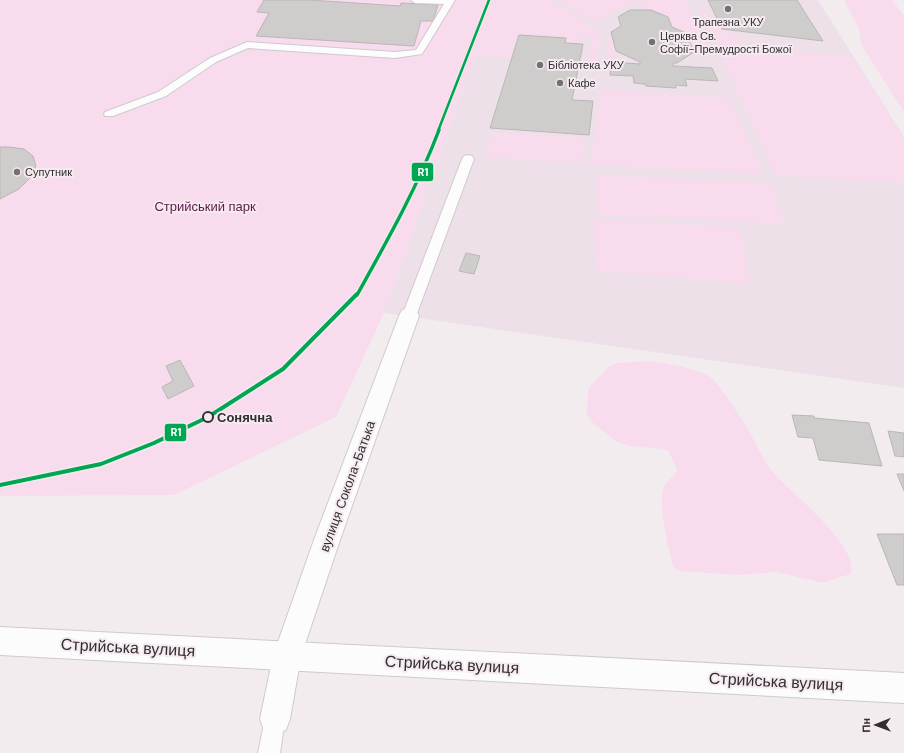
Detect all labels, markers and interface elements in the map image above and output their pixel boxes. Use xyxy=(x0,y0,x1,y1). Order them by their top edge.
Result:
marker: Трапезна УКУ xyxy=(723,4,733,14)
place label: Трапезна УКУ xyxy=(693,15,764,29)
place label: Церква Св. Софії-Премудрості Божої xyxy=(660,29,792,56)
marker: Церква Св. Софії-Премудрості Божої xyxy=(647,37,657,47)
place label: Бібліотека УКУ xyxy=(548,58,625,72)
marker: Бібліотека УКУ xyxy=(535,60,545,70)
place label: Кафе xyxy=(568,76,596,90)
marker: Кафе xyxy=(555,78,565,88)
line badge: R1 xyxy=(411,162,434,182)
place label: Супутник xyxy=(25,165,72,179)
text: R1 xyxy=(418,165,428,179)
marker: Супутник xyxy=(12,167,22,177)
park label: Стрийський парк xyxy=(154,198,256,215)
place label: Сонячна xyxy=(217,409,273,426)
marker: Сонячна xyxy=(202,411,214,423)
street label: вулиця Сокола-Батька xyxy=(316,418,379,554)
line badge: R1 xyxy=(164,423,187,442)
text: R1 xyxy=(171,425,181,439)
street label: Стрийська вулиця xyxy=(60,633,196,662)
street label: Стрийська вулиця xyxy=(384,650,520,679)
street label: Стрийська вулиця xyxy=(708,667,844,696)
north arrow xyxy=(856,705,896,745)
text: Пн xyxy=(859,718,873,733)

